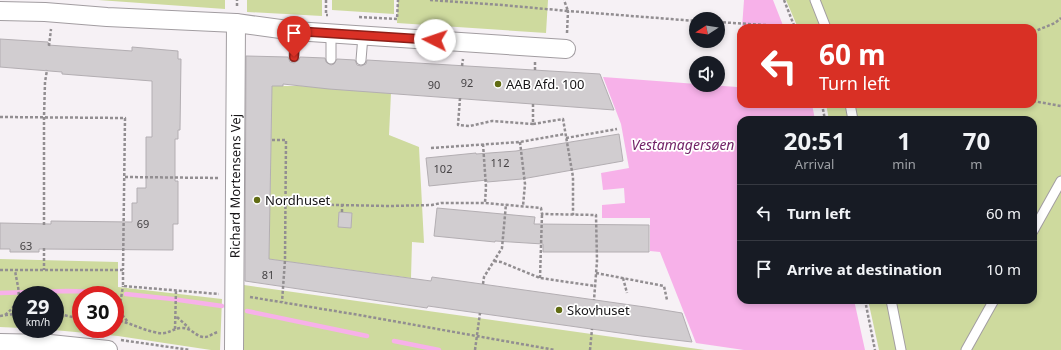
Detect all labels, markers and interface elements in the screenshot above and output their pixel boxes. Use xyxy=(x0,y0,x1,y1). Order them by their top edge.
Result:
north arrow xyxy=(689,12,725,48)
map controls xyxy=(689,12,725,92)
pin xyxy=(277,16,311,57)
position arrow xyxy=(414,19,456,61)
icon: arrive xyxy=(283,22,305,44)
text: 60 m xyxy=(819,35,886,73)
icon: left xyxy=(753,40,805,92)
button: sound xyxy=(689,56,725,92)
text: Turn left xyxy=(819,71,890,95)
house number: 92 xyxy=(461,75,473,90)
place label: AAB Afd. 100 xyxy=(506,75,584,93)
house number: 90 xyxy=(428,77,440,92)
marker: AAB Afd. 100 xyxy=(493,79,503,89)
street label: Richard Mortensens Vej xyxy=(226,114,244,258)
text: 20:51 xyxy=(784,124,845,157)
text: 1 xyxy=(897,124,911,157)
text: 70 xyxy=(963,124,990,157)
water label: Vestamagersøen xyxy=(632,135,734,154)
house number: 112 xyxy=(491,155,509,170)
text: Arrival xyxy=(795,155,834,173)
text: min xyxy=(892,155,916,173)
text: m xyxy=(970,155,983,173)
house number: 102 xyxy=(434,161,452,176)
place label: Nordhuset xyxy=(265,191,330,209)
marker: Nordhuset xyxy=(252,195,262,205)
icon: left xyxy=(753,202,775,224)
text: Turn left xyxy=(787,203,851,223)
text: 60 m xyxy=(986,203,1021,223)
house number: 69 xyxy=(137,216,149,231)
house number: 63 xyxy=(20,238,32,253)
icon: arrive xyxy=(753,258,775,280)
text: Arrive at destination xyxy=(787,259,942,279)
text: 10 m xyxy=(986,259,1021,279)
house number: 81 xyxy=(262,267,274,282)
speed limit sign: 30 xyxy=(72,286,124,338)
text: 29 xyxy=(27,293,49,320)
place label: Skovhuset xyxy=(567,301,630,319)
marker: Skovhuset xyxy=(554,305,564,315)
text: km/h xyxy=(26,315,50,329)

